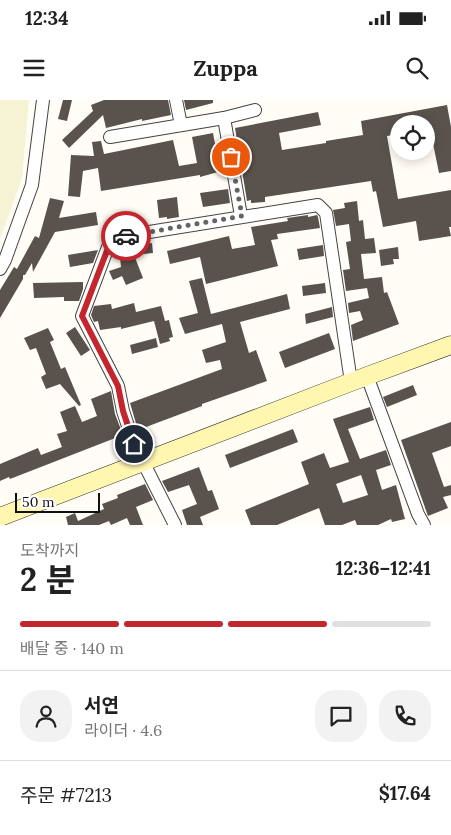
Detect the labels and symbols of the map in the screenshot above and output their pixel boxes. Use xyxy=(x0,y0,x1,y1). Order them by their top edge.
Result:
pin xyxy=(210,136,252,178)
courier xyxy=(101,211,151,261)
pin xyxy=(113,423,155,465)
scale bar xyxy=(15,490,100,513)

